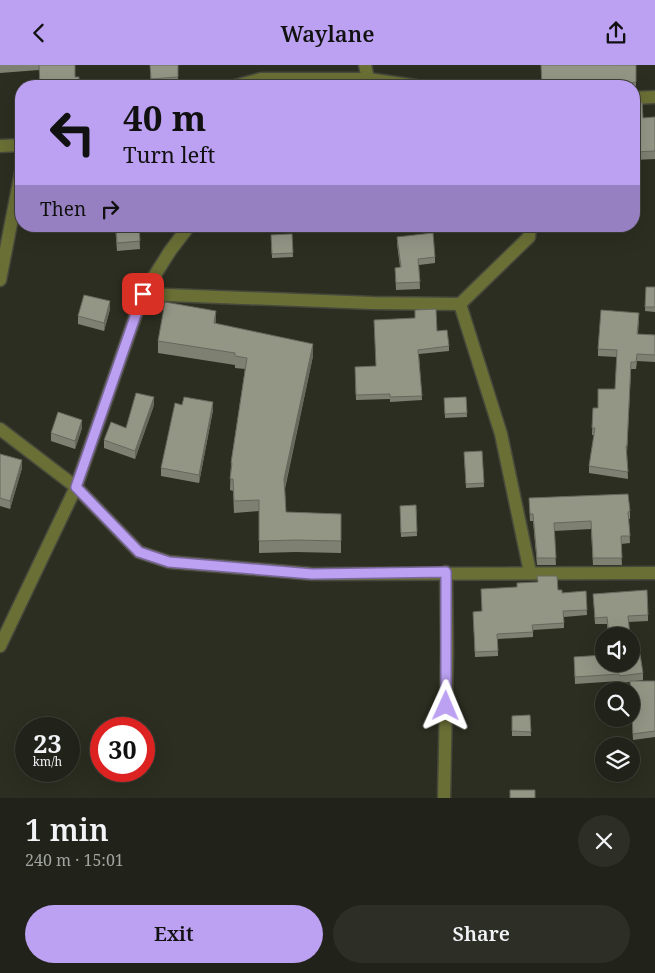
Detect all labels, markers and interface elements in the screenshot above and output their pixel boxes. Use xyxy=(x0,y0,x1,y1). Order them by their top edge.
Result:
text: Waylane xyxy=(281,18,374,48)
icon: back xyxy=(25,19,53,47)
icon: share xyxy=(602,19,630,47)
text: 40 m xyxy=(123,94,206,141)
icon: left xyxy=(40,100,105,165)
text: Turn left xyxy=(123,139,215,169)
icon: right xyxy=(96,195,124,223)
text: Then xyxy=(40,196,86,222)
pin xyxy=(122,273,164,315)
icon: arrive xyxy=(129,280,157,308)
map controls xyxy=(595,627,640,782)
button: sound xyxy=(595,627,640,672)
position arrow xyxy=(419,679,471,731)
button: search xyxy=(595,682,640,727)
speed limit sign: 30 xyxy=(90,717,155,782)
text: 23 xyxy=(33,726,62,760)
button: layers xyxy=(595,737,640,782)
text: km/h xyxy=(33,753,62,770)
text: 1 min xyxy=(25,809,109,850)
button: close xyxy=(578,815,630,867)
text: 240 m · 15:01 xyxy=(25,849,124,871)
button: Exit xyxy=(25,905,323,963)
button: Share xyxy=(333,905,630,963)

